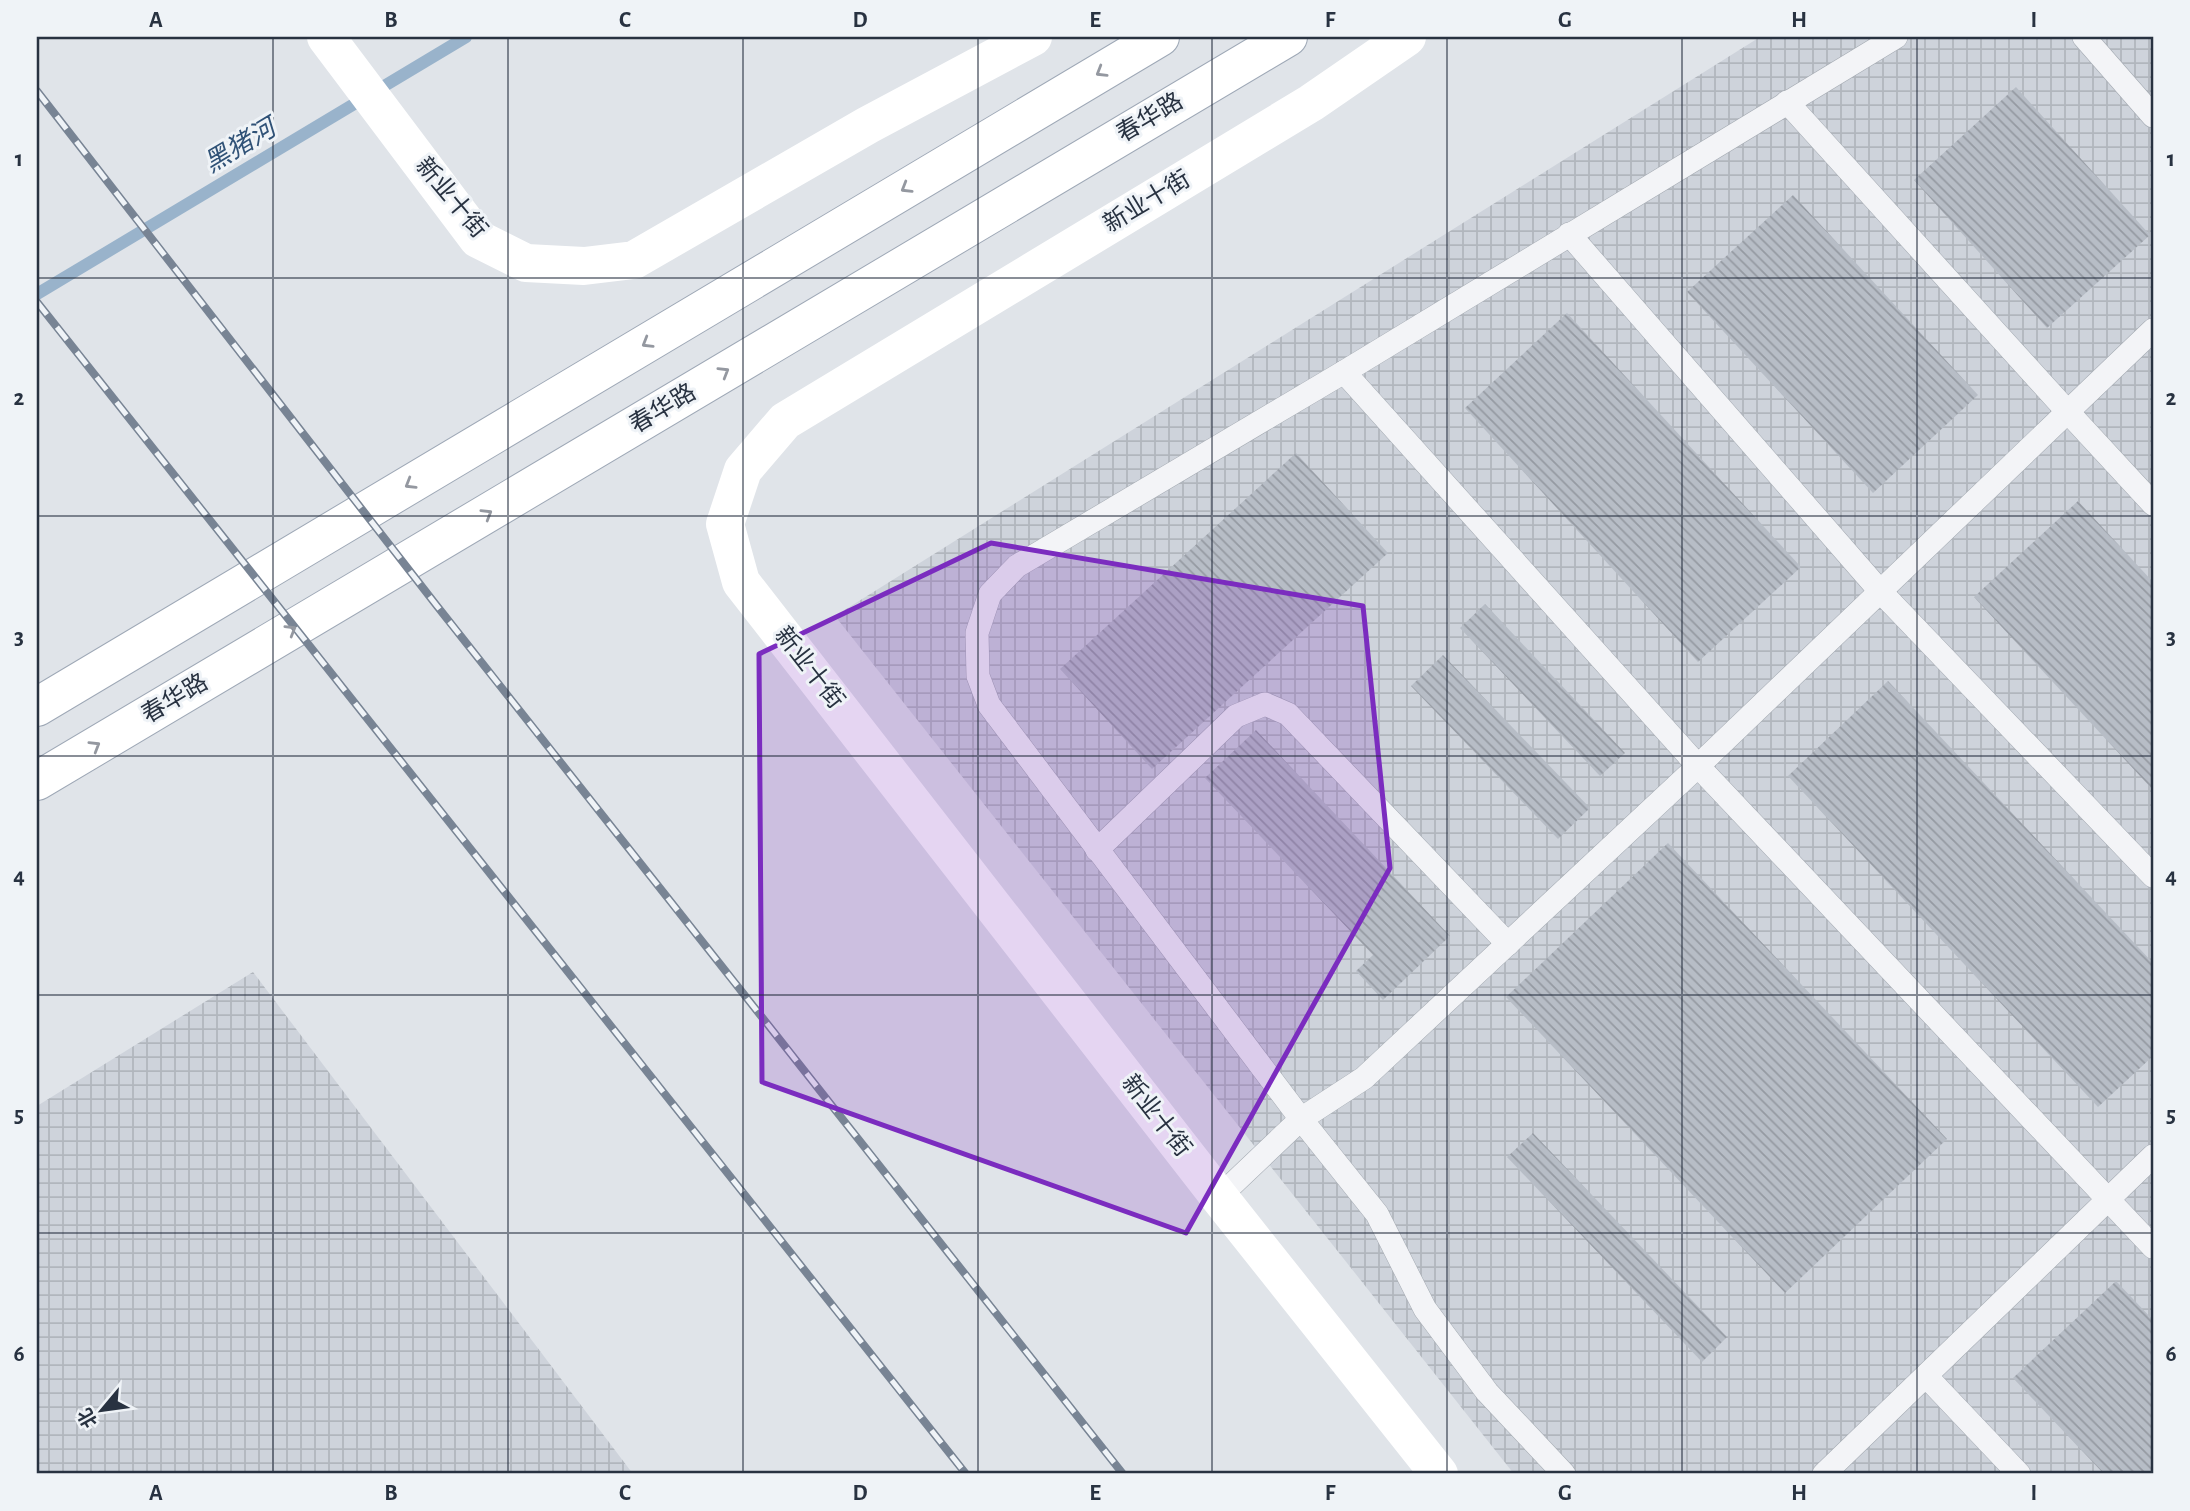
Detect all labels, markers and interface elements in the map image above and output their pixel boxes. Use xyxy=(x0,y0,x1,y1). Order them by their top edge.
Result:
text: A xyxy=(149,9,163,32)
text: B xyxy=(384,9,398,32)
text: C xyxy=(619,9,631,32)
text: D xyxy=(852,9,868,32)
text: E xyxy=(1089,9,1101,32)
text: F xyxy=(1325,9,1336,32)
text: G xyxy=(1558,9,1572,32)
text: H xyxy=(1791,9,1807,32)
text: I xyxy=(2031,9,2037,32)
one-way arrow xyxy=(1095,63,1108,76)
street label: 春华路 xyxy=(1112,87,1187,147)
water label: 黑猪河 xyxy=(199,111,284,177)
text: 1 xyxy=(15,148,23,171)
text: 1 xyxy=(2167,148,2175,171)
street label: 新业十街 xyxy=(411,152,493,242)
street label: 新业十街 xyxy=(1099,165,1194,237)
one-way arrow xyxy=(900,180,913,193)
one-way arrow xyxy=(642,334,655,347)
one-way arrow xyxy=(717,368,730,381)
street label: 春华路 xyxy=(625,378,700,438)
text: 2 xyxy=(14,387,25,410)
text: 2 xyxy=(2166,387,2177,410)
one-way arrow xyxy=(404,476,417,489)
one-way arrow xyxy=(479,509,492,522)
street label: 新业十街 xyxy=(770,622,850,713)
one-way arrow xyxy=(284,625,296,638)
text: 3 xyxy=(14,626,24,649)
text: 3 xyxy=(2166,626,2176,649)
street label: 春华路 xyxy=(137,668,212,728)
one-way arrow xyxy=(88,741,101,754)
text: 4 xyxy=(13,865,25,888)
text: 4 xyxy=(2165,865,2177,888)
street label: 新业十街 xyxy=(1117,1070,1197,1161)
text: 5 xyxy=(14,1104,24,1127)
text: 5 xyxy=(2166,1104,2176,1127)
text: 6 xyxy=(13,1343,25,1366)
text: 6 xyxy=(2165,1343,2177,1366)
north arrow xyxy=(66,1374,136,1444)
text: 北 xyxy=(75,1405,101,1431)
text: A xyxy=(149,1482,163,1505)
text: B xyxy=(384,1482,398,1505)
text: C xyxy=(619,1482,631,1505)
text: D xyxy=(852,1482,868,1505)
text: E xyxy=(1089,1482,1101,1505)
text: F xyxy=(1325,1482,1336,1505)
text: G xyxy=(1558,1482,1572,1505)
text: H xyxy=(1791,1482,1807,1505)
text: I xyxy=(2031,1482,2037,1505)

